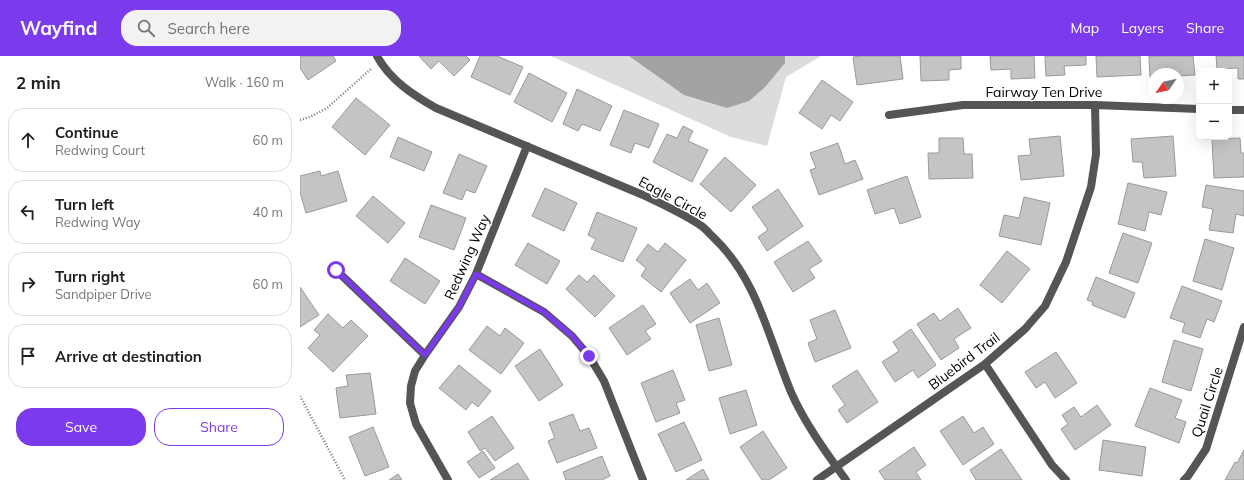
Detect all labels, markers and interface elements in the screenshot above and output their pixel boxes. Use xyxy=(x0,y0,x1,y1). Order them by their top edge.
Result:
search box xyxy=(121,10,401,46)
text: Wayfind xyxy=(20,16,97,40)
icon: search xyxy=(135,17,157,39)
text: Search here xyxy=(167,19,250,38)
text: Map xyxy=(1070,19,1099,37)
text: Layers xyxy=(1121,19,1164,37)
text: Share xyxy=(1186,19,1224,37)
north arrow xyxy=(1148,68,1184,104)
map controls xyxy=(1196,68,1232,140)
button: + xyxy=(1196,68,1232,104)
text: 2 min xyxy=(16,72,61,93)
text: Walk · 160 m xyxy=(205,74,284,90)
street label: Fairway Ten Drive xyxy=(986,83,1102,101)
button: − xyxy=(1196,104,1232,140)
text: Continue xyxy=(55,123,118,142)
icon: ahead xyxy=(17,129,39,151)
text: 60 m xyxy=(253,132,283,148)
text: Redwing Court xyxy=(55,142,145,158)
street label: Eagle Circle xyxy=(636,172,710,224)
text: Turn left xyxy=(55,195,114,214)
icon: left xyxy=(17,201,39,223)
text: 40 m xyxy=(253,204,283,220)
street label: Redwing Way xyxy=(440,211,494,303)
text: Redwing Way xyxy=(55,214,140,230)
route start xyxy=(327,261,345,279)
text: Turn right xyxy=(55,267,125,286)
icon: right xyxy=(17,273,39,295)
text: 60 m xyxy=(253,276,283,292)
text: Sandpiper Drive xyxy=(55,286,152,302)
street label: Bluebird Trail xyxy=(925,328,1003,394)
icon: arrive xyxy=(17,345,39,367)
text: Arrive at destination xyxy=(55,347,202,366)
route end xyxy=(580,347,598,365)
street label: Quail Circle xyxy=(1187,364,1227,440)
button: Save xyxy=(16,408,146,446)
button: Share xyxy=(154,408,284,446)

